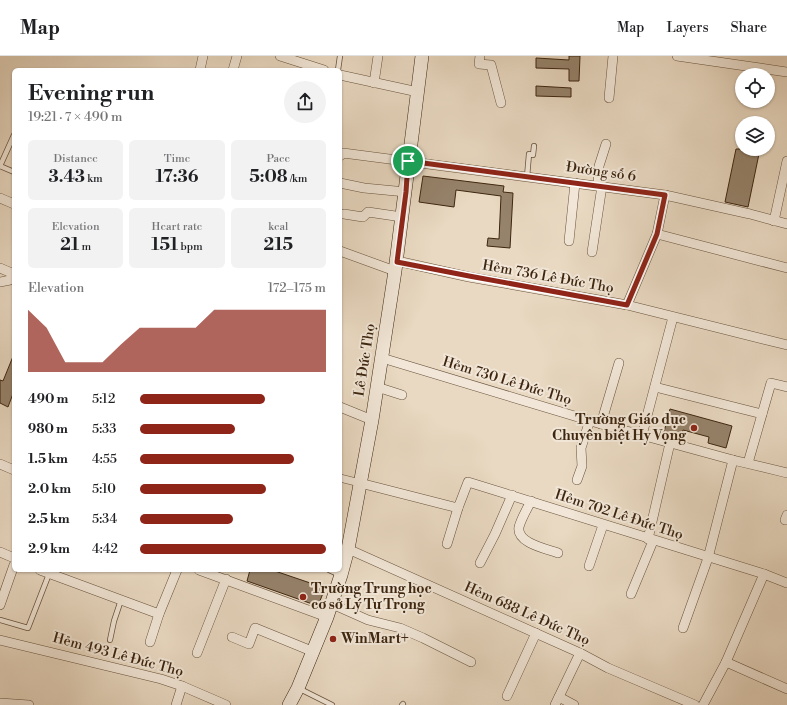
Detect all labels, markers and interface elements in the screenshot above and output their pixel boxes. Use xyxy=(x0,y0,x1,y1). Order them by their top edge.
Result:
text: Map xyxy=(20,16,60,40)
text: Map xyxy=(617,19,644,37)
text: Layers xyxy=(666,19,709,37)
text: Share xyxy=(731,19,767,37)
map controls xyxy=(735,68,775,156)
button: locate xyxy=(735,68,775,108)
text: Evening run xyxy=(28,80,154,107)
button: share xyxy=(284,81,326,123)
text: 19:21 · 7 × 490 m xyxy=(28,109,122,125)
button: layers xyxy=(735,116,775,156)
pin xyxy=(391,144,425,178)
icon: arrive xyxy=(397,150,419,172)
text: Distance xyxy=(53,152,98,166)
text: Time xyxy=(164,152,190,166)
text: Pace xyxy=(267,152,290,166)
street label: Đường số 6 xyxy=(565,158,638,186)
text: 3.43 xyxy=(49,166,85,188)
text: 17:36 xyxy=(156,166,198,188)
text: 5:08 xyxy=(249,166,288,188)
text: km xyxy=(85,172,103,186)
text: /km xyxy=(288,172,307,186)
text: Elevation xyxy=(52,220,99,234)
text: Heart rate xyxy=(152,220,202,234)
text: kcal xyxy=(268,220,288,234)
text: 21 xyxy=(60,234,79,256)
text: 151 xyxy=(151,234,178,256)
text: 215 xyxy=(264,234,293,256)
text: m xyxy=(79,240,91,254)
text: bpm xyxy=(178,240,203,254)
street label: Hẻm 736 Lê Đức Thọ xyxy=(481,257,615,297)
text: Elevation xyxy=(28,280,84,296)
text: 172–175 m xyxy=(268,280,326,296)
street label: Lê Đức Thọ xyxy=(350,322,380,398)
street label: Hẻm 730 Lê Đức Thọ xyxy=(440,353,574,409)
text: 490 m xyxy=(28,391,68,407)
text: 5:12 xyxy=(92,391,115,407)
place label: Trường Giáo dục Chuyên biệt Hy Vọng xyxy=(552,411,687,445)
text: 980 m xyxy=(28,421,68,437)
text: 5:33 xyxy=(92,421,116,437)
marker: Trường Giáo dục Chuyên biệt Hy Vọng xyxy=(689,423,699,433)
text: 1.5 km xyxy=(28,451,68,467)
text: 4:55 xyxy=(92,451,117,467)
text: 2.0 km xyxy=(28,481,71,497)
text: 5:10 xyxy=(92,481,116,497)
street label: Hẻm 702 Lê Đức Thọ xyxy=(553,486,686,544)
text: 2.5 km xyxy=(28,511,70,527)
text: 5:34 xyxy=(92,511,117,527)
text: 2.9 km xyxy=(28,541,70,557)
text: 4:42 xyxy=(92,541,118,557)
street label: Hẻm 688 Lê Đức Thọ xyxy=(461,578,593,650)
place label: Trường Trung học cơ sở Lý Tự Trọng xyxy=(311,580,432,614)
marker: Trường Trung học cơ sở Lý Tự Trọng xyxy=(298,592,308,602)
street label: Hẻm 493 Lê Đức Thọ xyxy=(51,629,186,681)
place label: WinMart+ xyxy=(340,630,409,648)
marker: WinMart+ xyxy=(328,634,338,644)

